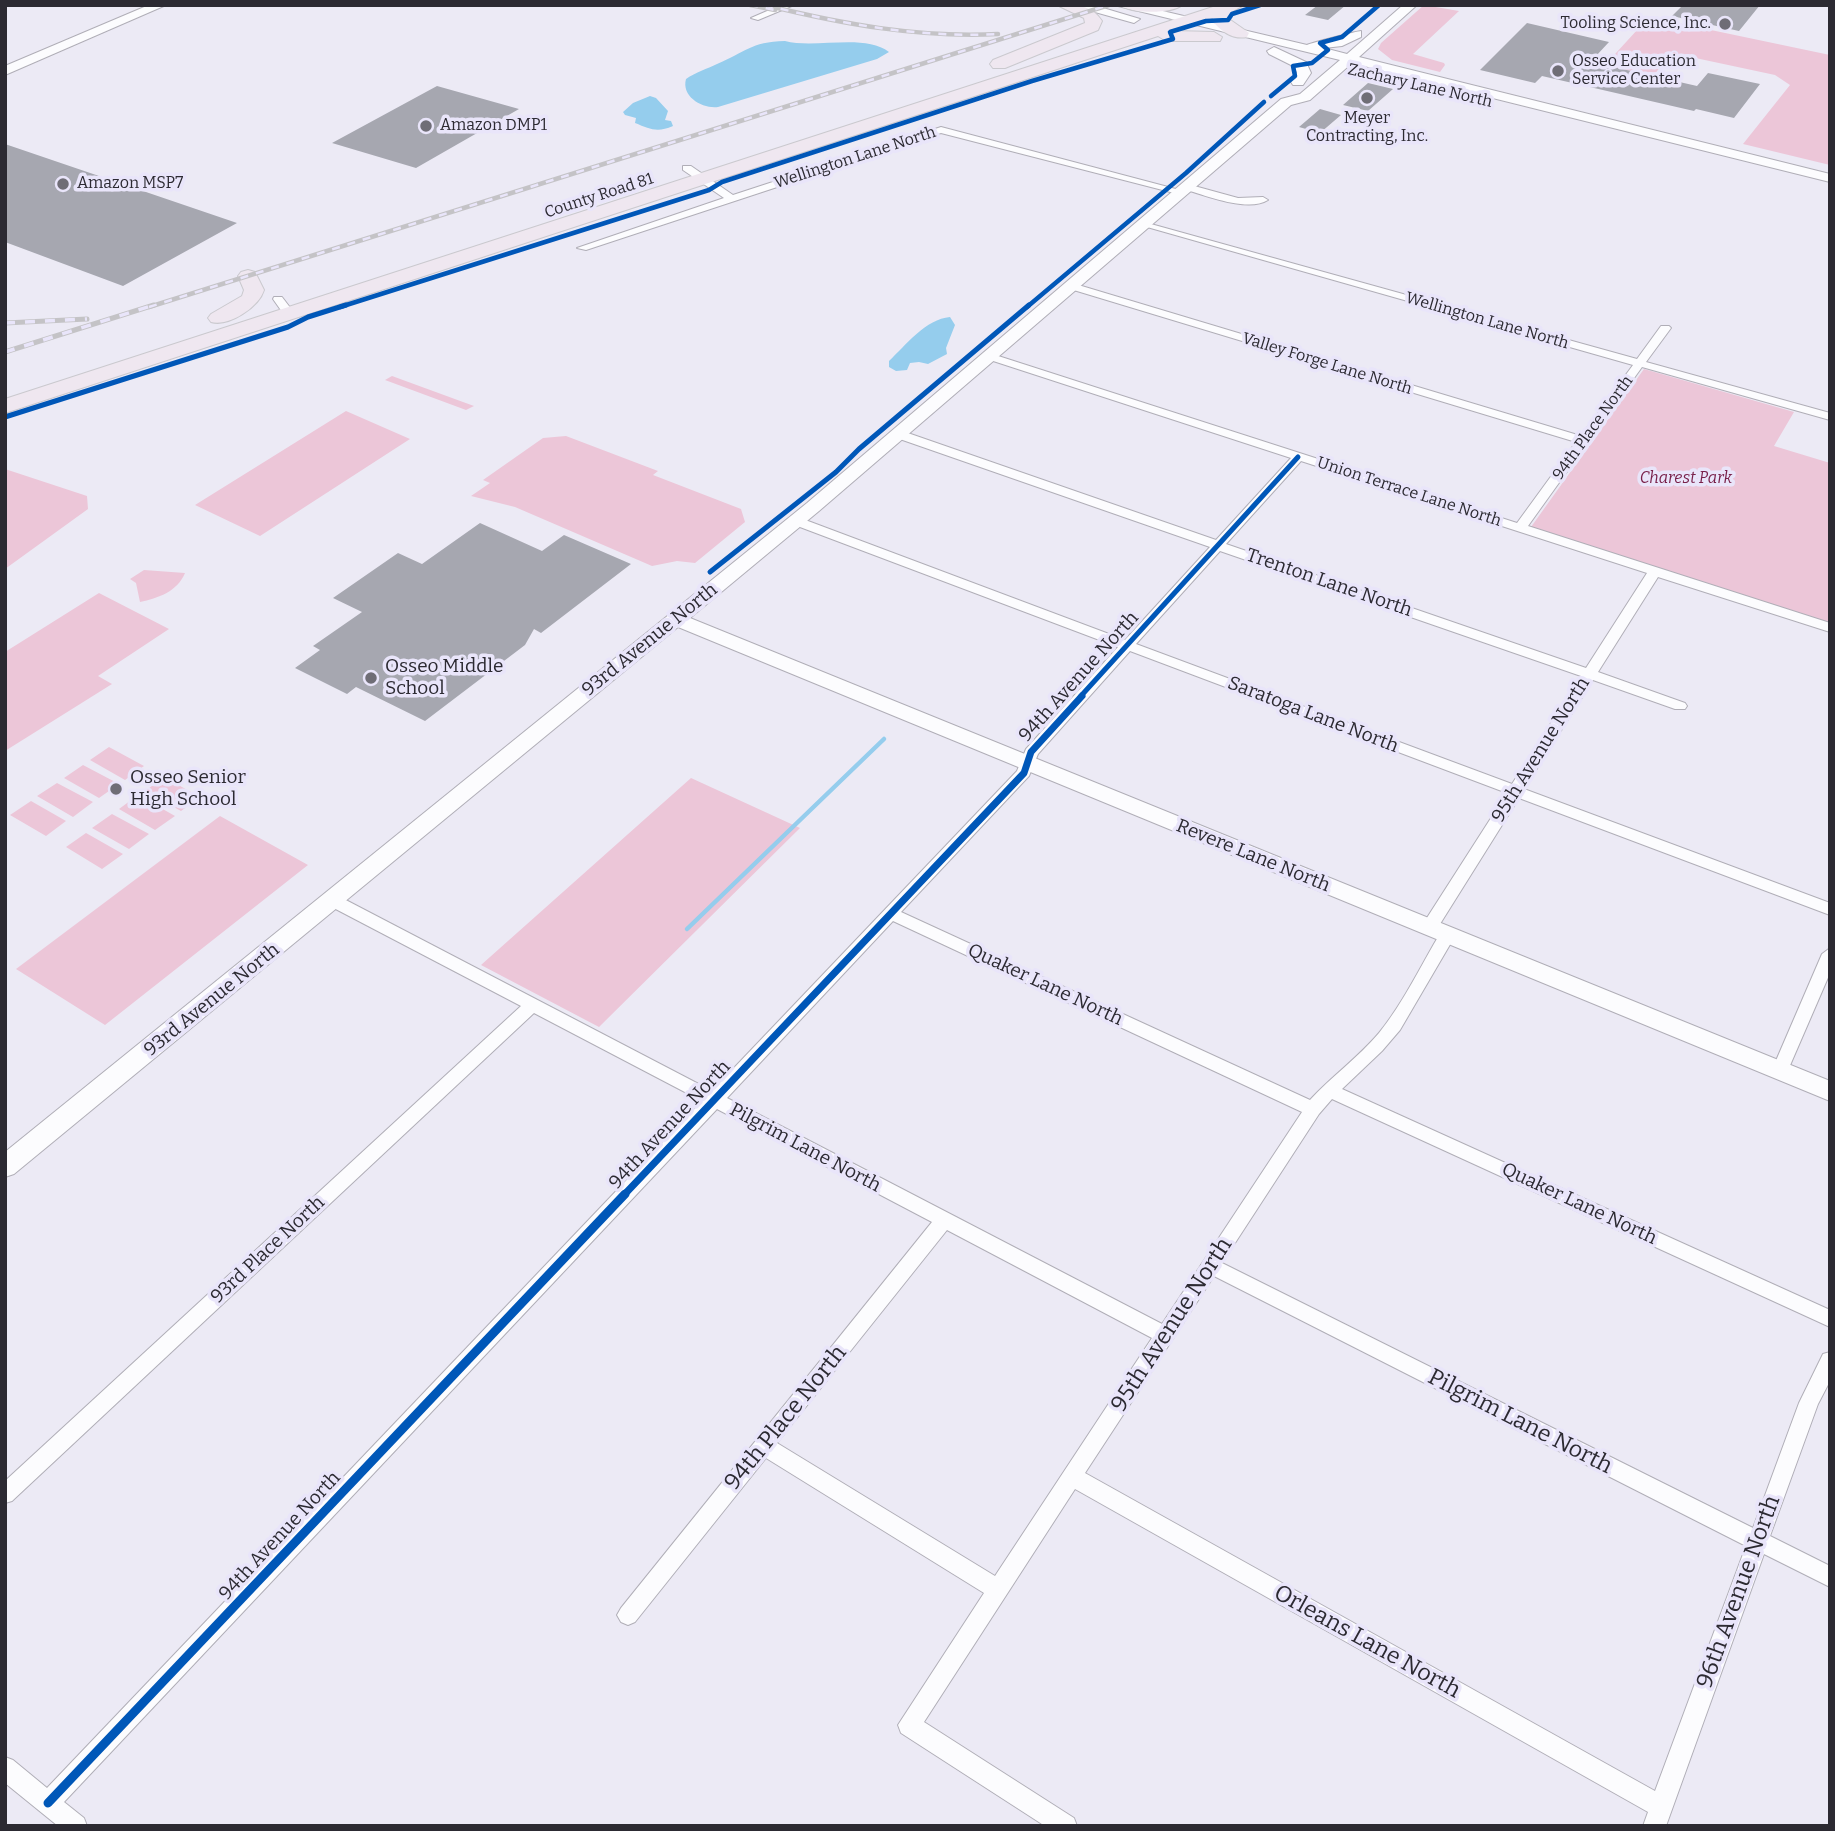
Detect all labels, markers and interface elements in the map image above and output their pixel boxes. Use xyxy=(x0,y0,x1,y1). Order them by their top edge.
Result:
place label: Tooling Science, Inc. xyxy=(1561,14,1711,34)
marker: Tooling Science, Inc. xyxy=(1717,16,1733,32)
place label: Osseo Education Service Center xyxy=(1572,52,1696,90)
street label: Zachary Lane North xyxy=(1346,60,1494,112)
marker: Osseo Education Service Center xyxy=(1550,63,1566,79)
marker: Meyer Contracting, Inc. xyxy=(1359,90,1375,106)
place label: Meyer Contracting, Inc. xyxy=(1306,109,1428,147)
place label: Amazon DMP1 xyxy=(440,116,547,136)
marker: Amazon DMP1 xyxy=(418,118,434,134)
street label: Wellington Lane North xyxy=(772,123,938,193)
street label: County Road 81 xyxy=(542,169,656,223)
place label: Amazon MSP7 xyxy=(77,174,183,194)
marker: Amazon MSP7 xyxy=(55,176,71,192)
street label: Wellington Lane North xyxy=(1403,289,1571,353)
street label: Valley Forge Lane North xyxy=(1240,329,1414,399)
street label: 94th Place North xyxy=(1549,372,1637,484)
street label: Union Terrace Lane North xyxy=(1314,453,1504,531)
park label: Charest Park xyxy=(1640,469,1732,489)
street label: Trenton Lane North xyxy=(1243,544,1415,622)
street label: 93rd Avenue North xyxy=(578,578,722,702)
street label: 94th Avenue North xyxy=(1014,607,1144,747)
place label: Osseo Middle School xyxy=(385,656,503,700)
marker: Osseo Middle School xyxy=(363,670,379,686)
street label: Saratoga Lane North xyxy=(1224,672,1402,758)
street label: 95th Avenue North xyxy=(1487,673,1595,827)
place label: Osseo Senior High School xyxy=(130,767,246,811)
marker: Osseo Senior High School xyxy=(108,781,124,797)
street label: Revere Lane North xyxy=(1173,815,1333,897)
street label: 93rd Avenue North xyxy=(140,938,284,1062)
street label: Quaker Lane North xyxy=(964,939,1126,1031)
street label: 94th Avenue North xyxy=(604,1056,736,1194)
street label: Pilgrim Lane North xyxy=(726,1099,884,1197)
street label: Quaker Lane North xyxy=(1498,1158,1660,1250)
street label: 93rd Place North xyxy=(206,1192,330,1308)
street label: 95th Avenue North xyxy=(1105,1233,1239,1417)
street label: 94th Place North xyxy=(719,1340,853,1496)
street label: Pilgrim Lane North xyxy=(1423,1364,1617,1480)
street label: 94th Avenue North xyxy=(214,1467,346,1605)
street label: 96th Avenue North xyxy=(1691,1492,1787,1692)
street label: Orleans Lane North xyxy=(1269,1579,1465,1705)

